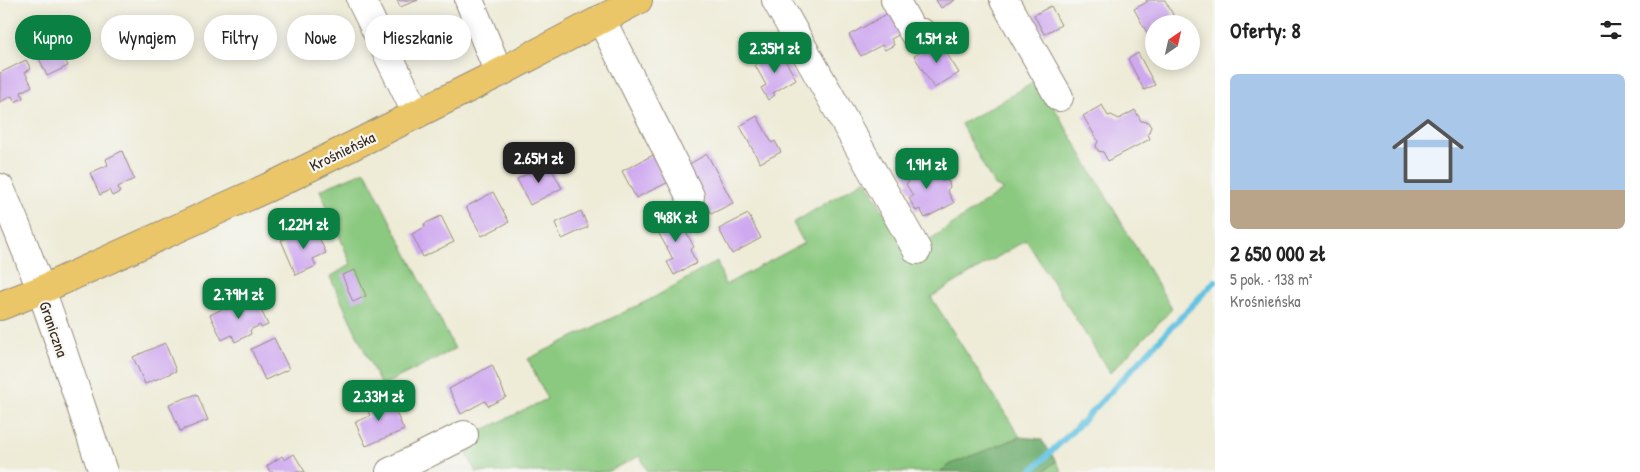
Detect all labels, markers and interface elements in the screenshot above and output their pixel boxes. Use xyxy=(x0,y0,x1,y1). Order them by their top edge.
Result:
chip: Kupno xyxy=(15,15,91,60)
chip: Wynajem xyxy=(101,15,194,60)
chip: Filtry xyxy=(204,15,277,60)
chip: Nowe xyxy=(287,15,355,60)
chip: Mieszkanie xyxy=(365,15,471,60)
north arrow xyxy=(1145,15,1200,70)
map controls xyxy=(1145,15,1200,70)
text: Oferty: 8 xyxy=(1230,16,1301,45)
icon: filters xyxy=(1597,16,1625,44)
pin: 1.5M zł xyxy=(891,22,983,64)
text: 1.5M zł xyxy=(916,27,958,49)
pin: 2.35M zł xyxy=(723,32,827,74)
text: 2.35M zł xyxy=(750,37,800,59)
icon: home xyxy=(1383,106,1473,196)
street label: Krośnieńska xyxy=(305,126,379,176)
pin: 2.65M zł xyxy=(487,142,591,184)
text: 2.65M zł xyxy=(514,147,564,169)
pin: 1.9M zł xyxy=(881,148,973,190)
text: 1.9M zł xyxy=(906,153,948,175)
pin: 948K zł xyxy=(630,200,722,243)
text: 948K zł xyxy=(654,206,698,228)
pin: 1.22M zł xyxy=(252,208,356,250)
text: 1.22M zł xyxy=(279,213,329,235)
text: 2 650 000 zł xyxy=(1230,239,1326,268)
text: 5 pok. · 138 m² xyxy=(1230,268,1313,290)
pin: 2.79M zł xyxy=(187,278,291,320)
text: 2.79M zł xyxy=(214,283,264,305)
text: Krośnieńska xyxy=(1230,290,1301,312)
street label: Graniczna xyxy=(34,298,74,360)
pin: 2.33M zł xyxy=(327,380,431,422)
text: 2.33M zł xyxy=(353,385,405,407)

